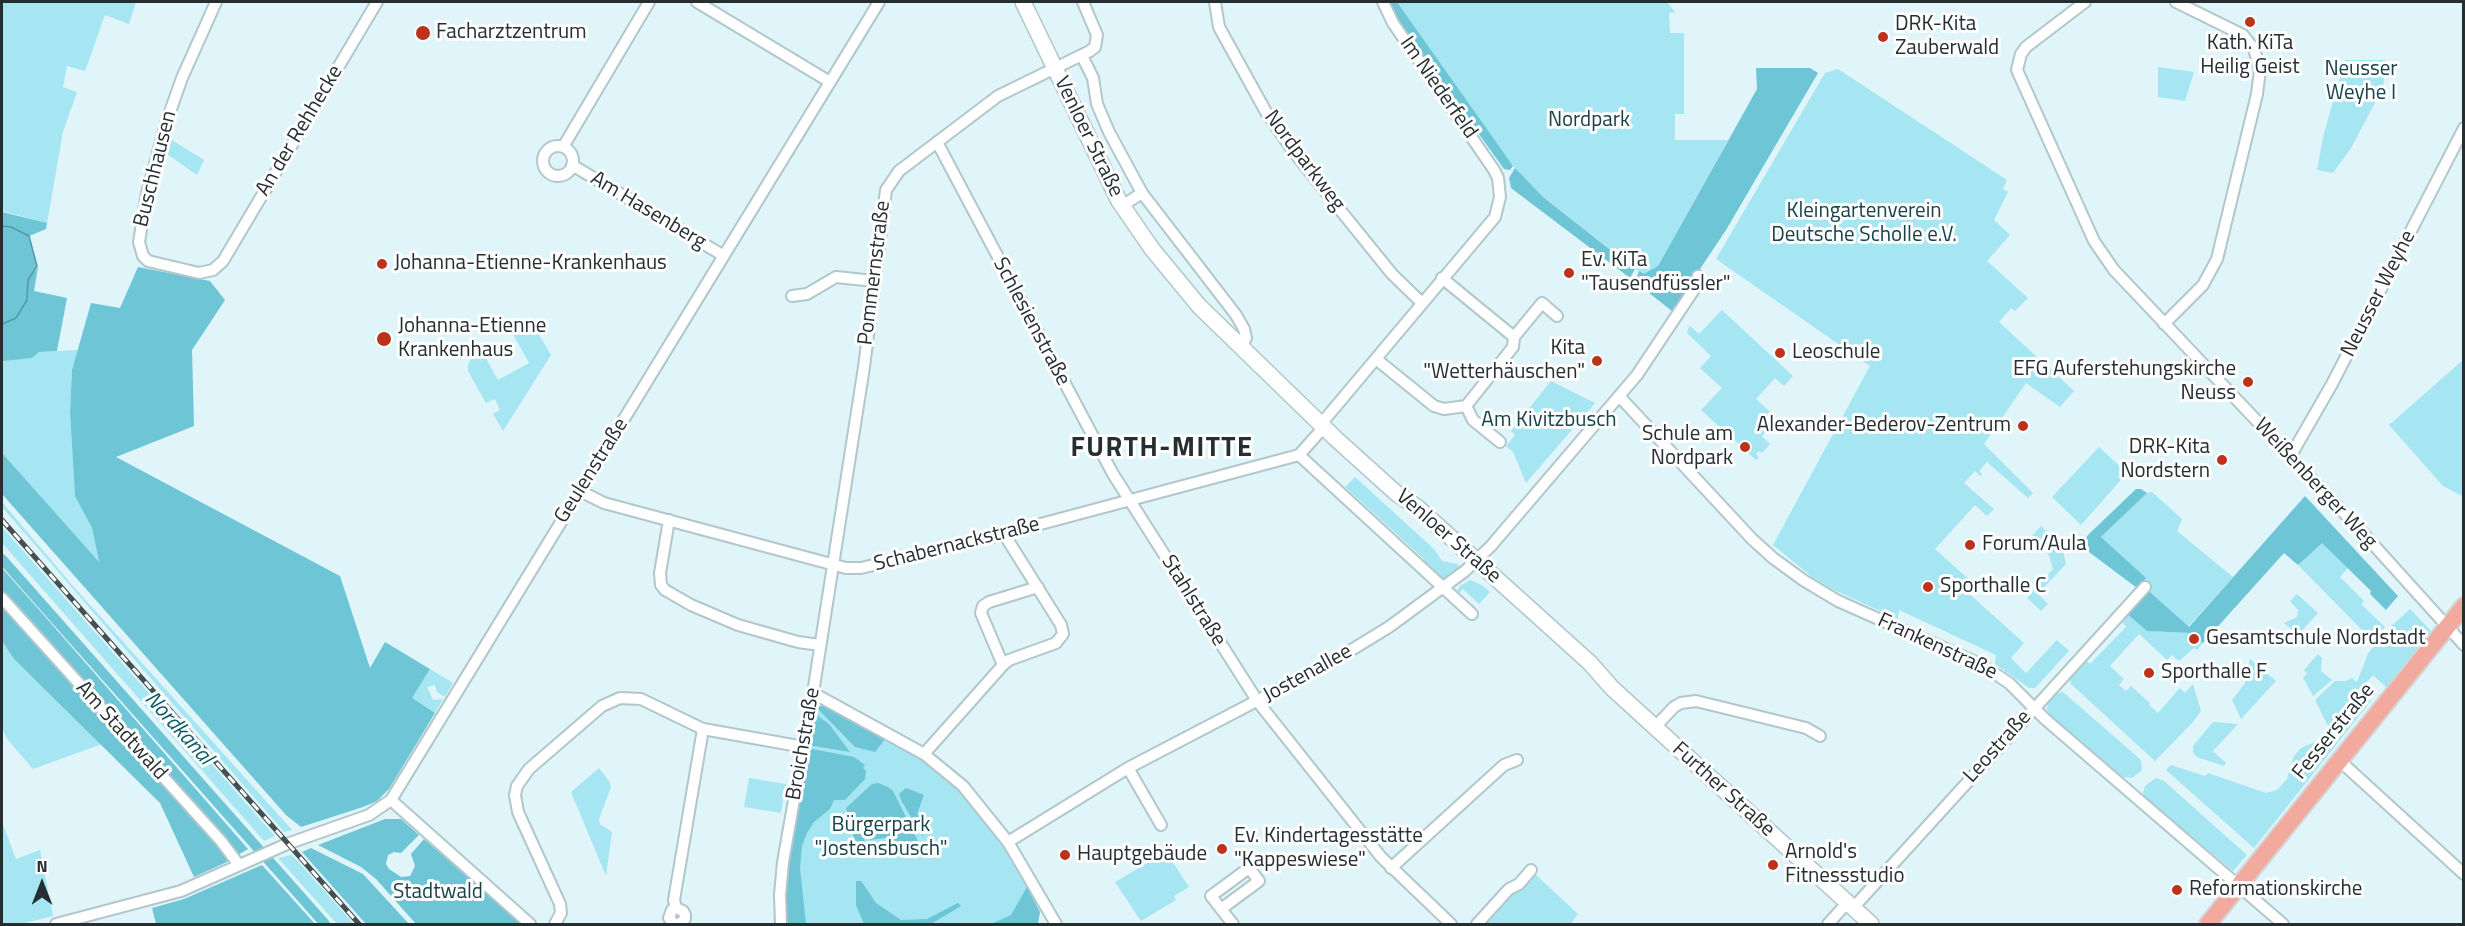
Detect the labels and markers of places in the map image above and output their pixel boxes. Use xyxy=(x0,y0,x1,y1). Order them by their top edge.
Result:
place label: DRK-Kita Zauberwald xyxy=(1895,12,1999,62)
marker: Kath. KiTa Heilig Geist xyxy=(2243,15,2257,29)
place label: Facharztzentrum xyxy=(436,20,587,46)
marker: Facharztzentrum xyxy=(414,24,432,42)
marker: DRK-Kita Zauberwald xyxy=(1876,30,1890,44)
place label: Kath. KiTa Heilig Geist xyxy=(2200,31,2300,81)
place label: Ev. KiTa "Tausendfüssler" xyxy=(1581,248,1731,298)
place label: Johanna-Etienne-Krankenhaus xyxy=(394,251,667,277)
marker: Johanna-Etienne-Krankenhaus xyxy=(375,257,389,271)
marker: Ev. KiTa "Tausendfüssler" xyxy=(1562,266,1576,280)
place label: Johanna-Etienne Krankenhaus xyxy=(398,314,546,364)
marker: Johanna-Etienne Krankenhaus xyxy=(375,330,393,348)
place label: Kita "Wetterhäuschen" xyxy=(1423,336,1585,386)
place label: Leoschule xyxy=(1792,340,1880,366)
marker: Leoschule xyxy=(1773,346,1787,360)
marker: Kita "Wetterhäuschen" xyxy=(1590,354,1604,368)
place label: EFG Auferstehungskirche Neuss xyxy=(2013,357,2236,407)
marker: EFG Auferstehungskirche Neuss xyxy=(2241,375,2255,389)
place label: Alexander-Bederov-Zentrum xyxy=(1757,413,2011,439)
marker: Alexander-Bederov-Zentrum xyxy=(2016,419,2030,433)
place label: Schule am Nordpark xyxy=(1642,422,1733,472)
place label: DRK-Kita Nordstern xyxy=(2120,435,2210,485)
marker: Schule am Nordpark xyxy=(1738,440,1752,454)
marker: DRK-Kita Nordstern xyxy=(2215,453,2229,467)
place label: Forum/Aula xyxy=(1982,532,2087,558)
marker: Forum/Aula xyxy=(1963,538,1977,552)
place label: Sporthalle C xyxy=(1940,574,2046,600)
marker: Sporthalle C xyxy=(1921,580,1935,594)
place label: Gesamtschule Nordstadt xyxy=(2206,626,2426,652)
marker: Gesamtschule Nordstadt xyxy=(2187,632,2201,646)
place label: Sporthalle F xyxy=(2161,660,2267,686)
marker: Sporthalle F xyxy=(2142,666,2156,680)
place label: Ev. Kindertagesstätte "Kappeswiese" xyxy=(1234,824,1423,874)
place label: Arnold's Fitnessstudio xyxy=(1785,840,1905,890)
place label: Hauptgebäude xyxy=(1077,842,1207,868)
marker: Ev. Kindertagesstätte "Kappeswiese" xyxy=(1215,842,1229,856)
marker: Hauptgebäude xyxy=(1058,848,1072,862)
marker: Arnold's Fitnessstudio xyxy=(1766,858,1780,872)
place label: Reformationskirche xyxy=(2189,877,2362,903)
marker: Reformationskirche xyxy=(2170,883,2184,897)

